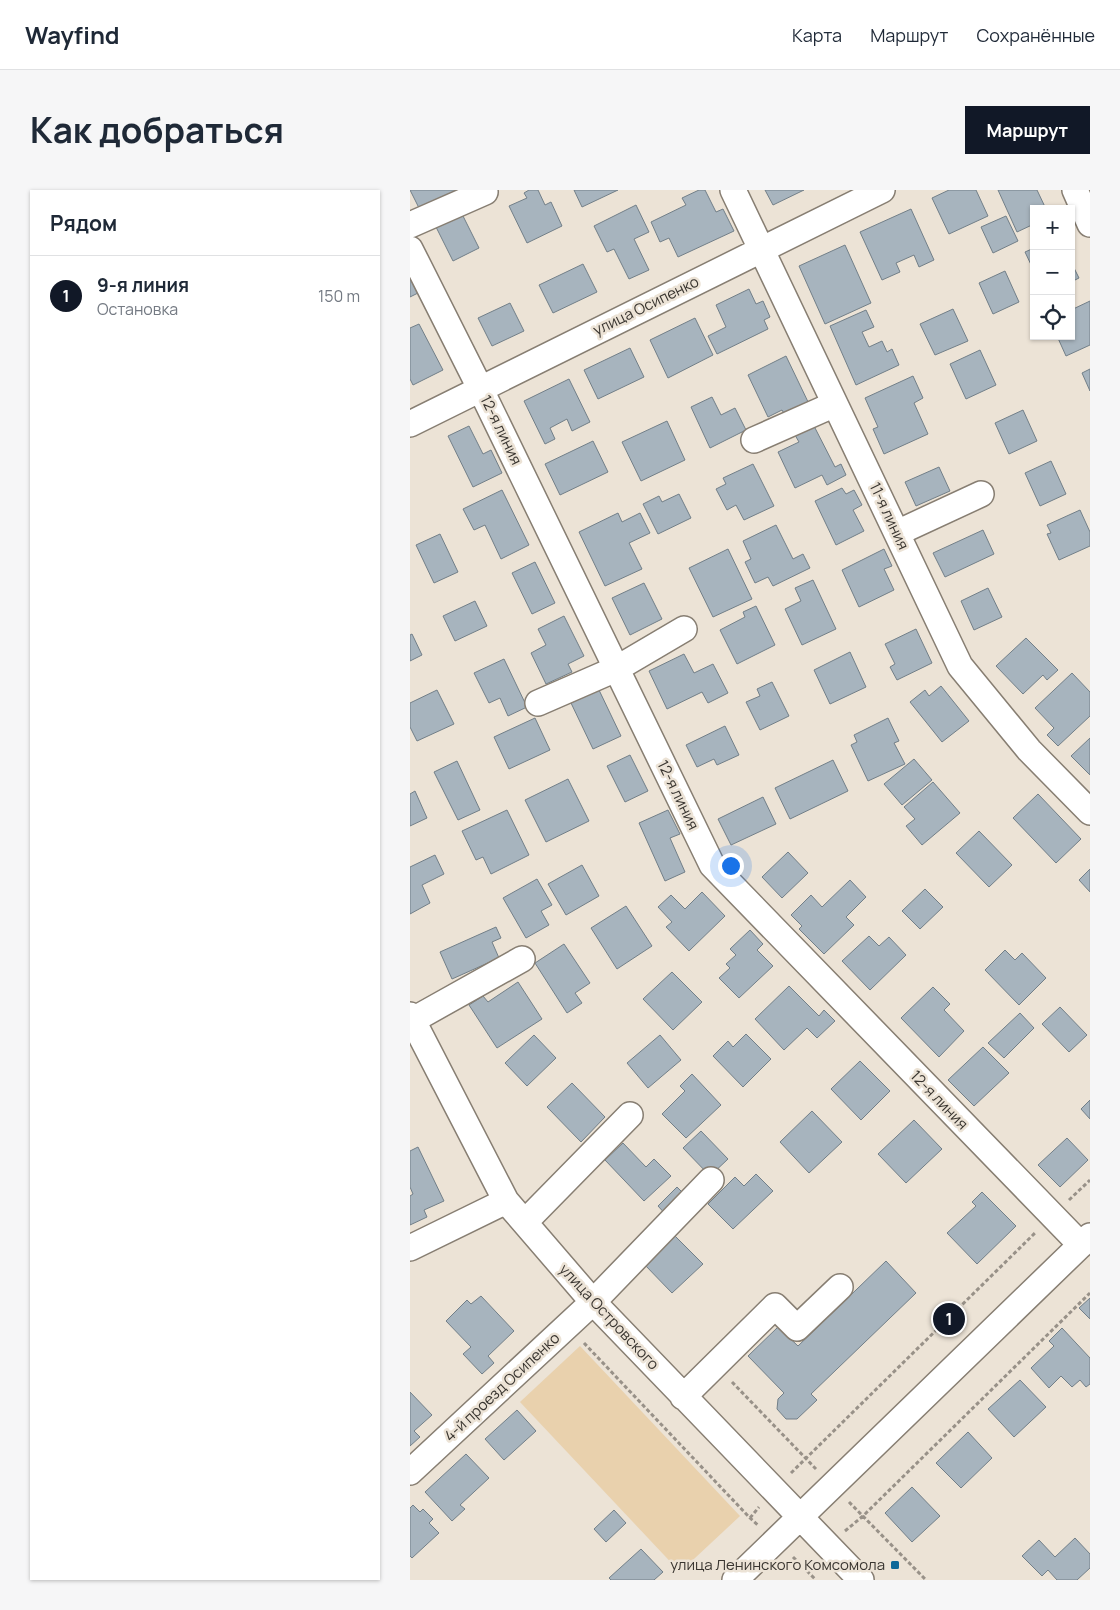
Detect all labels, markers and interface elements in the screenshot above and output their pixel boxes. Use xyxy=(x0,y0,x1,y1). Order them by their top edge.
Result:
text: Wayfind xyxy=(25,18,120,51)
text: Карта xyxy=(792,23,842,47)
text: Маршрут xyxy=(870,23,948,47)
text: Сохранённые xyxy=(976,23,1095,47)
text: Как добраться xyxy=(30,106,284,154)
button: Маршрут xyxy=(965,106,1090,154)
map controls xyxy=(1030,205,1075,340)
button: + xyxy=(1030,205,1075,250)
text: Рядом xyxy=(50,209,117,237)
button: − xyxy=(1030,250,1075,295)
street label: улица Осипенко xyxy=(589,271,702,340)
text: 9-я линия xyxy=(97,272,189,298)
text: 1 xyxy=(62,285,70,307)
text: 150 m xyxy=(318,285,360,307)
button: locate xyxy=(1030,295,1075,340)
text: Остановка xyxy=(97,298,178,320)
street label: 12-я линия xyxy=(476,392,527,468)
street label: 11-я линия xyxy=(865,479,914,553)
street label: 12-я линия xyxy=(653,757,704,833)
your location xyxy=(718,853,744,879)
street label: 12-я линия xyxy=(906,1065,973,1134)
street label: улица Островского xyxy=(555,1259,664,1374)
pin: 1 xyxy=(933,1300,965,1338)
street label: 4-й проезд Осипенко xyxy=(439,1327,564,1446)
place label: улица Ленинского Комсомола xyxy=(670,1554,885,1575)
marker: улица Ленинского Комсомола xyxy=(889,1559,901,1571)

